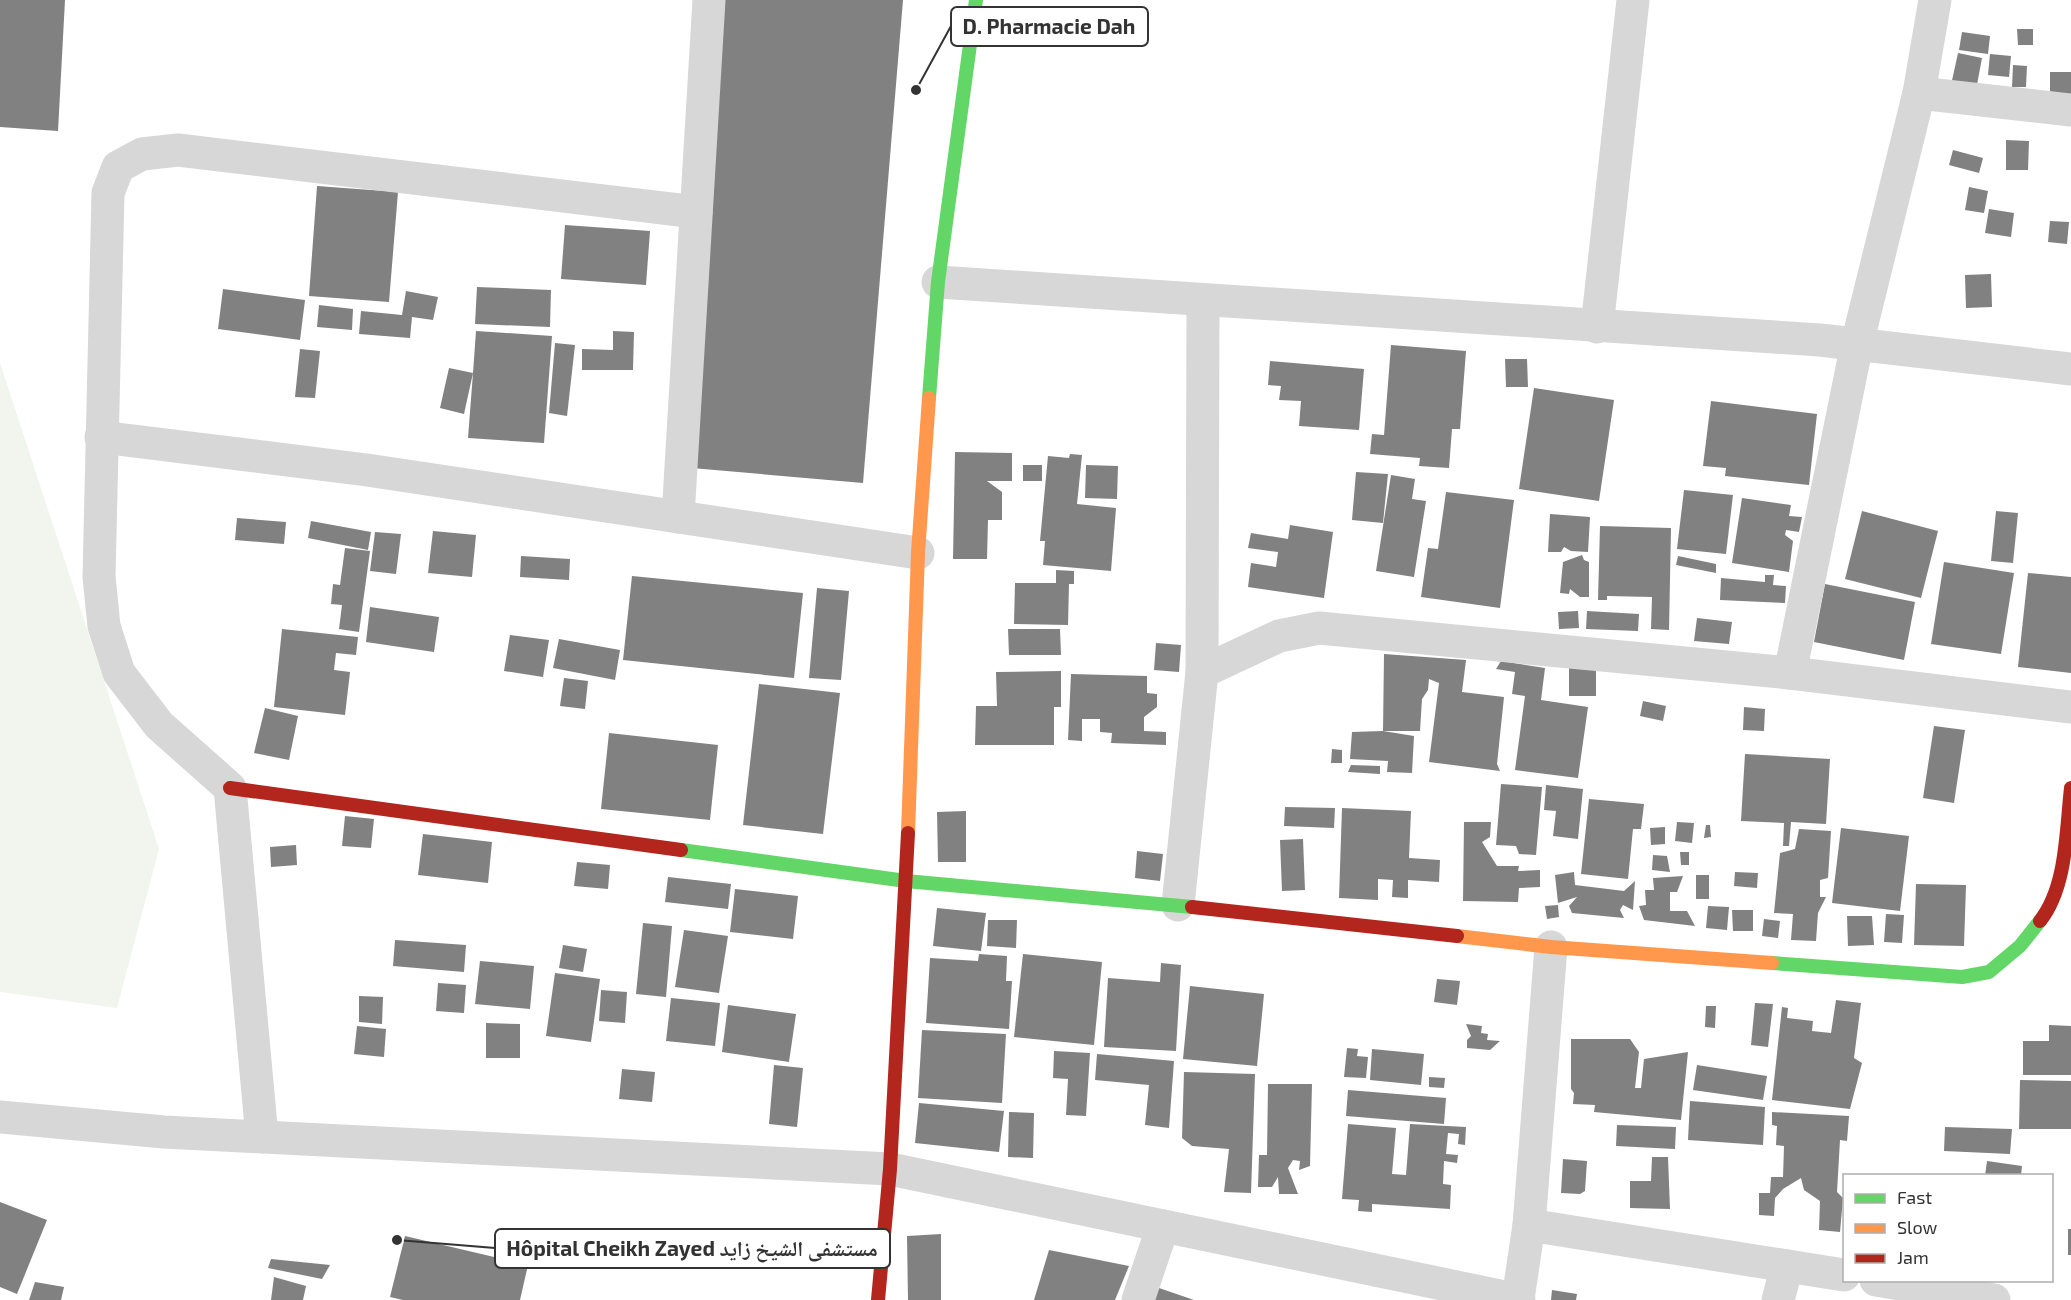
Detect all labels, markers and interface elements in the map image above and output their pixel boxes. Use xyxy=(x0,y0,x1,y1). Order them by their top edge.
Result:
callout: D. Pharmacie Dah xyxy=(951,7,1148,46)
text: D. Pharmacie Dah xyxy=(963,13,1135,38)
legend xyxy=(1843,1174,2053,1282)
text: Fast xyxy=(1897,1186,1932,1208)
text: Slow xyxy=(1897,1216,1938,1238)
callout: Hôpital Cheikh Zayed مستشفى الشيخ زايد xyxy=(495,1229,890,1268)
text: Hôpital Cheikh Zayed مستشفى الشيخ زايد xyxy=(506,1235,878,1263)
text: Jam xyxy=(1897,1246,1929,1268)

